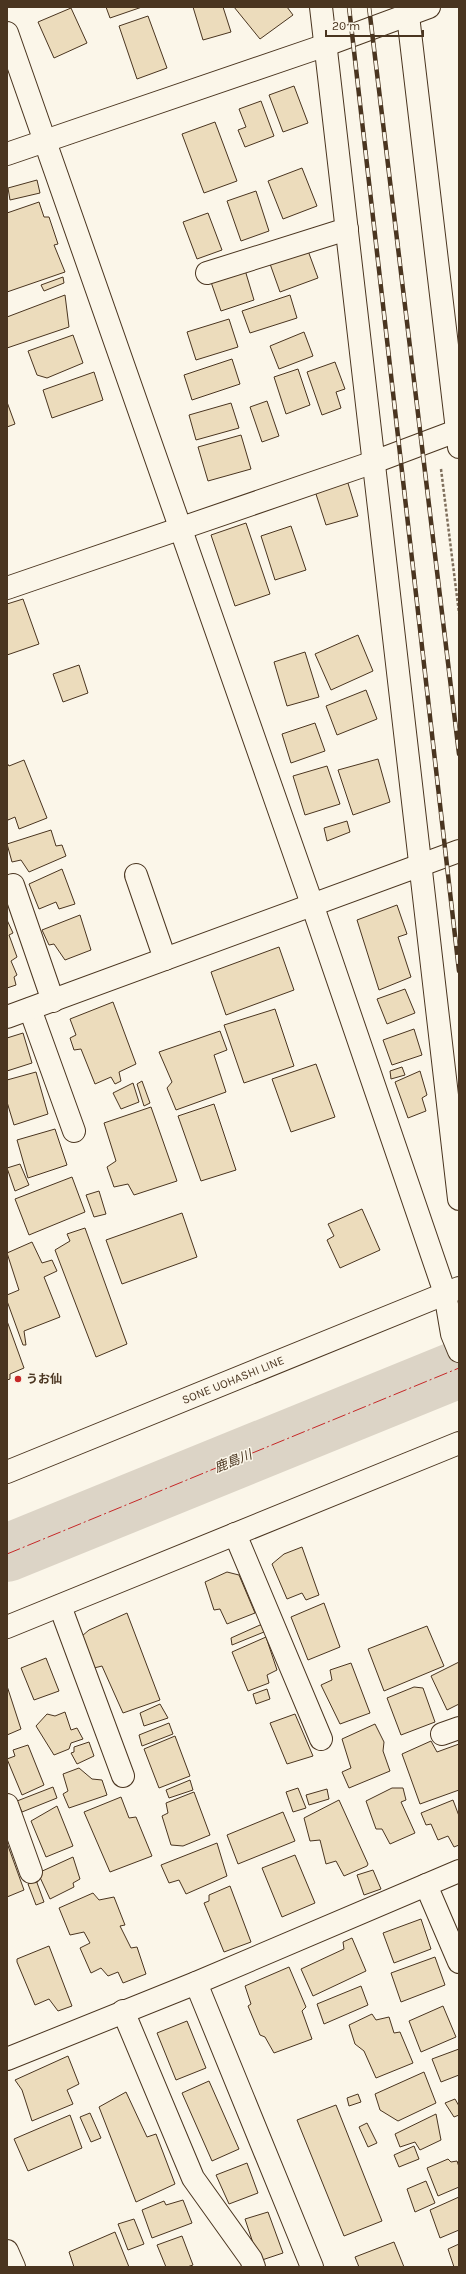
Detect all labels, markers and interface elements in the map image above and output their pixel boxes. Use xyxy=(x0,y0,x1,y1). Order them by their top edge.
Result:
scale bar xyxy=(326,12,423,38)
text: 20 m xyxy=(332,19,360,33)
street label: SONE UOHASHI LINE xyxy=(180,1353,286,1407)
place label: うお仙 xyxy=(26,1372,62,1386)
marker: うお仙 xyxy=(13,1374,23,1384)
water label: 鹿島川 xyxy=(212,1446,256,1475)

